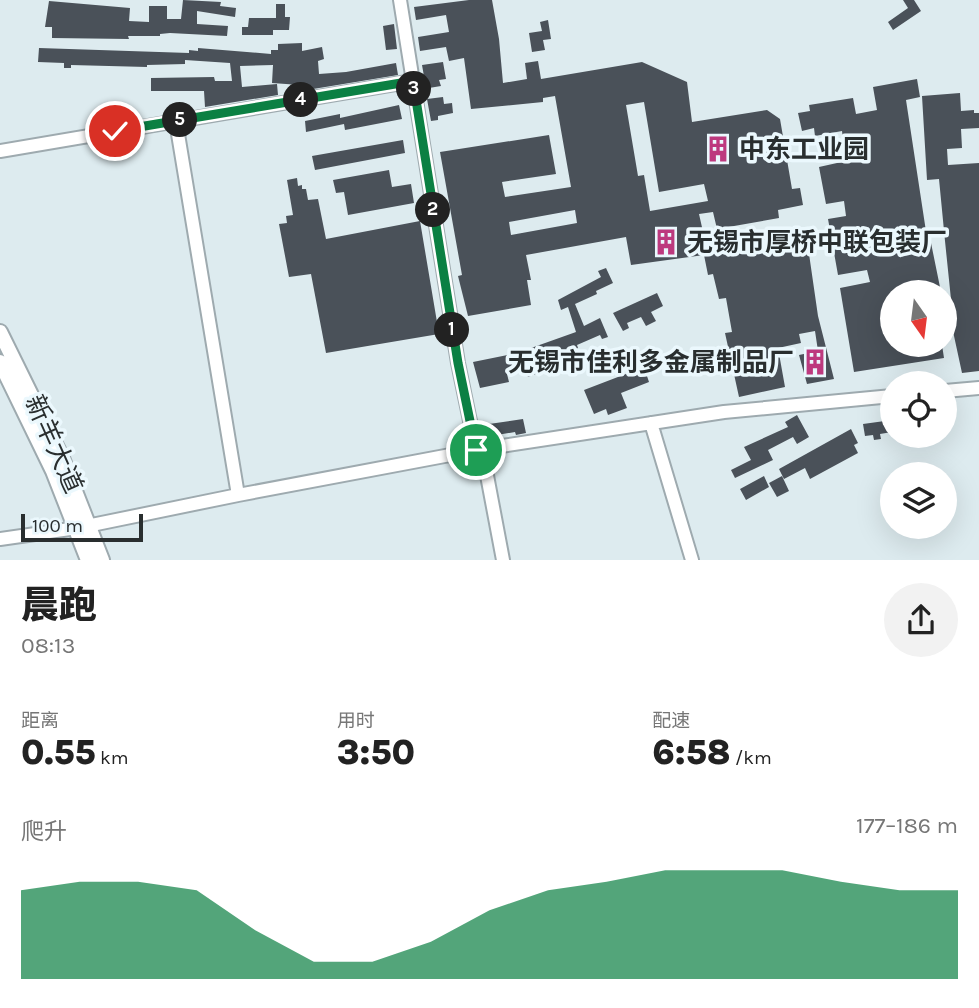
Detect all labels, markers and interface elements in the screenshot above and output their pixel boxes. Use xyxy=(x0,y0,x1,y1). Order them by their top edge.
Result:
pin: 3 xyxy=(396,72,432,106)
text: 3 xyxy=(408,77,419,99)
pin: 4 xyxy=(284,82,318,118)
text: 4 xyxy=(295,88,306,110)
pin xyxy=(85,101,145,161)
pin: 5 xyxy=(162,102,198,138)
text: 5 xyxy=(174,108,185,130)
icon: check xyxy=(96,112,134,150)
building icon: 中东工业园 xyxy=(703,134,733,164)
place label: 中东工业园 xyxy=(739,134,869,165)
pin: 2 xyxy=(416,192,450,228)
text: 2 xyxy=(427,198,438,220)
building icon: 无锡市厚桥中联包装厂 xyxy=(651,227,681,257)
place label: 无锡市厚桥中联包装厂 xyxy=(687,227,947,258)
north arrow xyxy=(880,280,957,357)
map controls xyxy=(880,280,957,539)
pin: 1 xyxy=(434,312,470,348)
text: 1 xyxy=(448,318,455,340)
place label: 无锡市佳利多金属制品厂 xyxy=(508,347,794,378)
building icon: 无锡市佳利多金属制品厂 xyxy=(800,347,830,377)
button: locate xyxy=(880,371,957,448)
street label: 新羊大道 xyxy=(19,390,89,498)
pin xyxy=(446,420,506,480)
icon: arrive xyxy=(457,431,495,469)
button: layers xyxy=(880,462,957,539)
scale bar xyxy=(21,511,144,543)
text: 100 m xyxy=(32,515,83,537)
text: 晨跑 xyxy=(21,583,97,628)
button: share xyxy=(884,583,958,657)
text: 08:13 xyxy=(21,632,75,659)
text: 距离 xyxy=(21,710,59,732)
text: 用时 xyxy=(337,710,375,732)
text: 配速 xyxy=(652,710,690,732)
text: 0.55 xyxy=(21,732,95,773)
text: 3:50 xyxy=(337,732,415,773)
text: 6:58 xyxy=(652,732,731,773)
text: km xyxy=(95,747,128,769)
text: /km xyxy=(731,747,772,769)
text: 177–186 m xyxy=(856,812,958,839)
text: 爬升 xyxy=(21,818,67,845)

